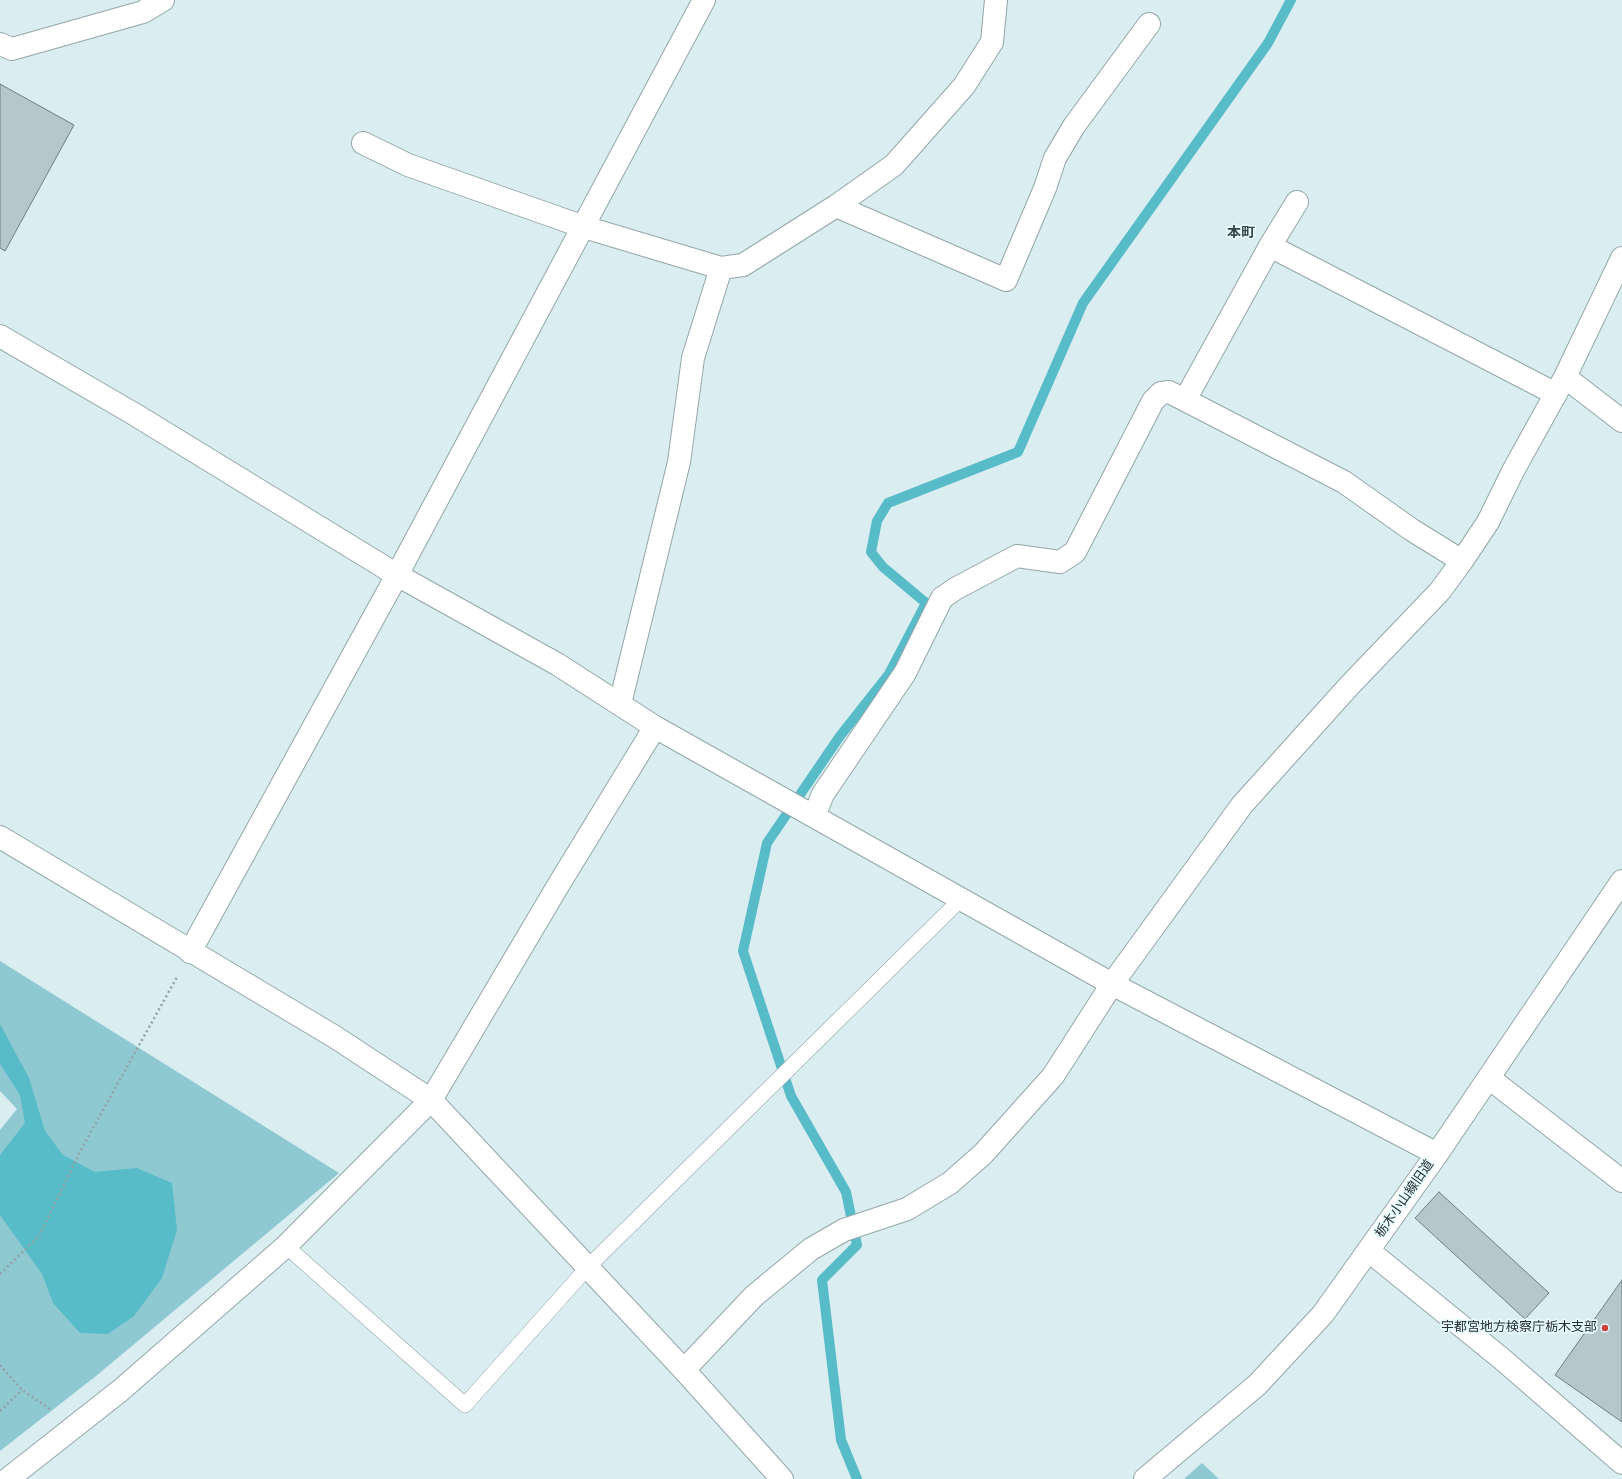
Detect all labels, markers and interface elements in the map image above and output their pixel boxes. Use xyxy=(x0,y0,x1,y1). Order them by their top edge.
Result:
district label: 本町 xyxy=(1227,225,1255,241)
street label: 栃木小山線旧道 xyxy=(1373,1157,1437,1241)
place label: 宇都宮地方検察庁栃木支部 xyxy=(1441,1320,1597,1336)
marker: 宇都宮地方検察庁栃木支部 xyxy=(1600,1323,1610,1333)

